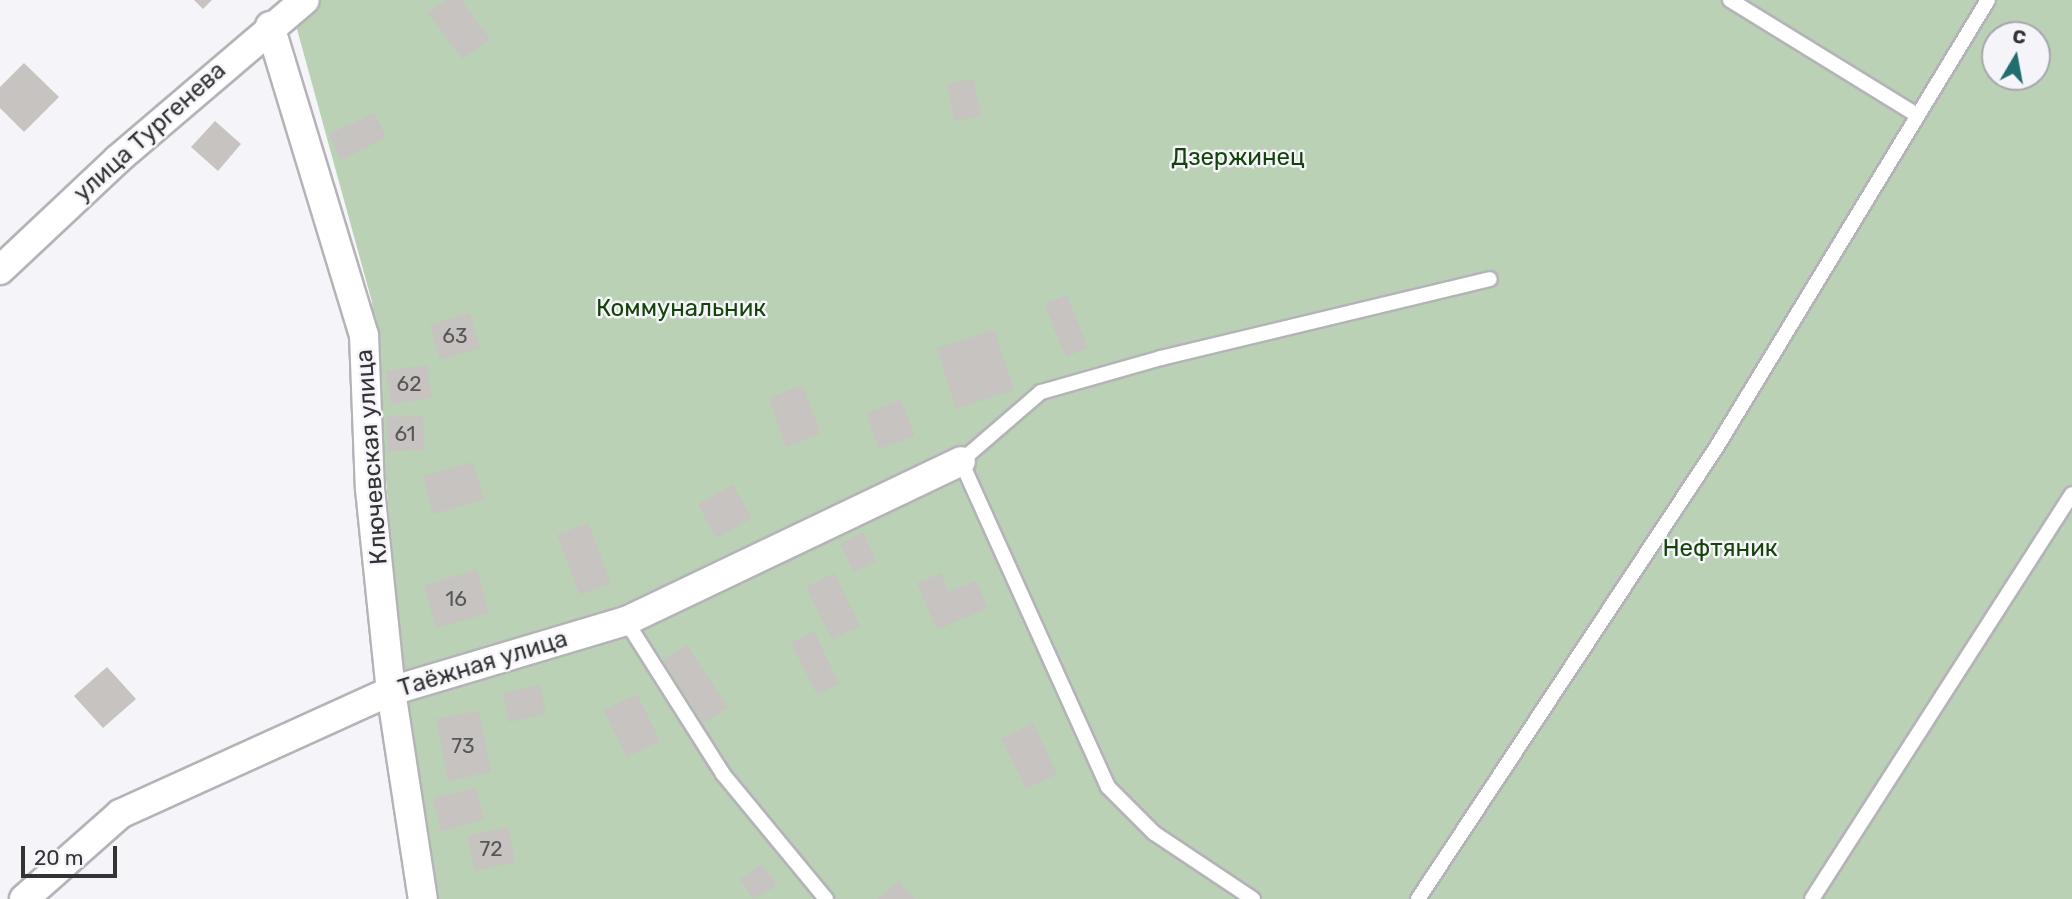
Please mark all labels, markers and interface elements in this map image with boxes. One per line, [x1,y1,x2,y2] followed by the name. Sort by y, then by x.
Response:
[1981,21,2051,91] north arrow
[2011,24,2028,49] text: С
[68,56,232,208] street label: улица Тургенева
[1171,144,1305,172] park label: Дзержинец
[596,295,766,323] park label: Коммунальник
[442,323,468,349] house number: 63
[350,348,394,566] street label: Ключевская улица
[397,371,421,397] house number: 62
[394,421,416,447] house number: 61
[1662,535,1778,563] park label: Нефтяник
[445,586,467,612] house number: 16
[395,625,571,703] street label: Таёжная улица
[451,733,475,759] house number: 73
[24,832,121,876] scale bar
[479,836,503,862] house number: 72
[34,845,83,870] text: 20 m

